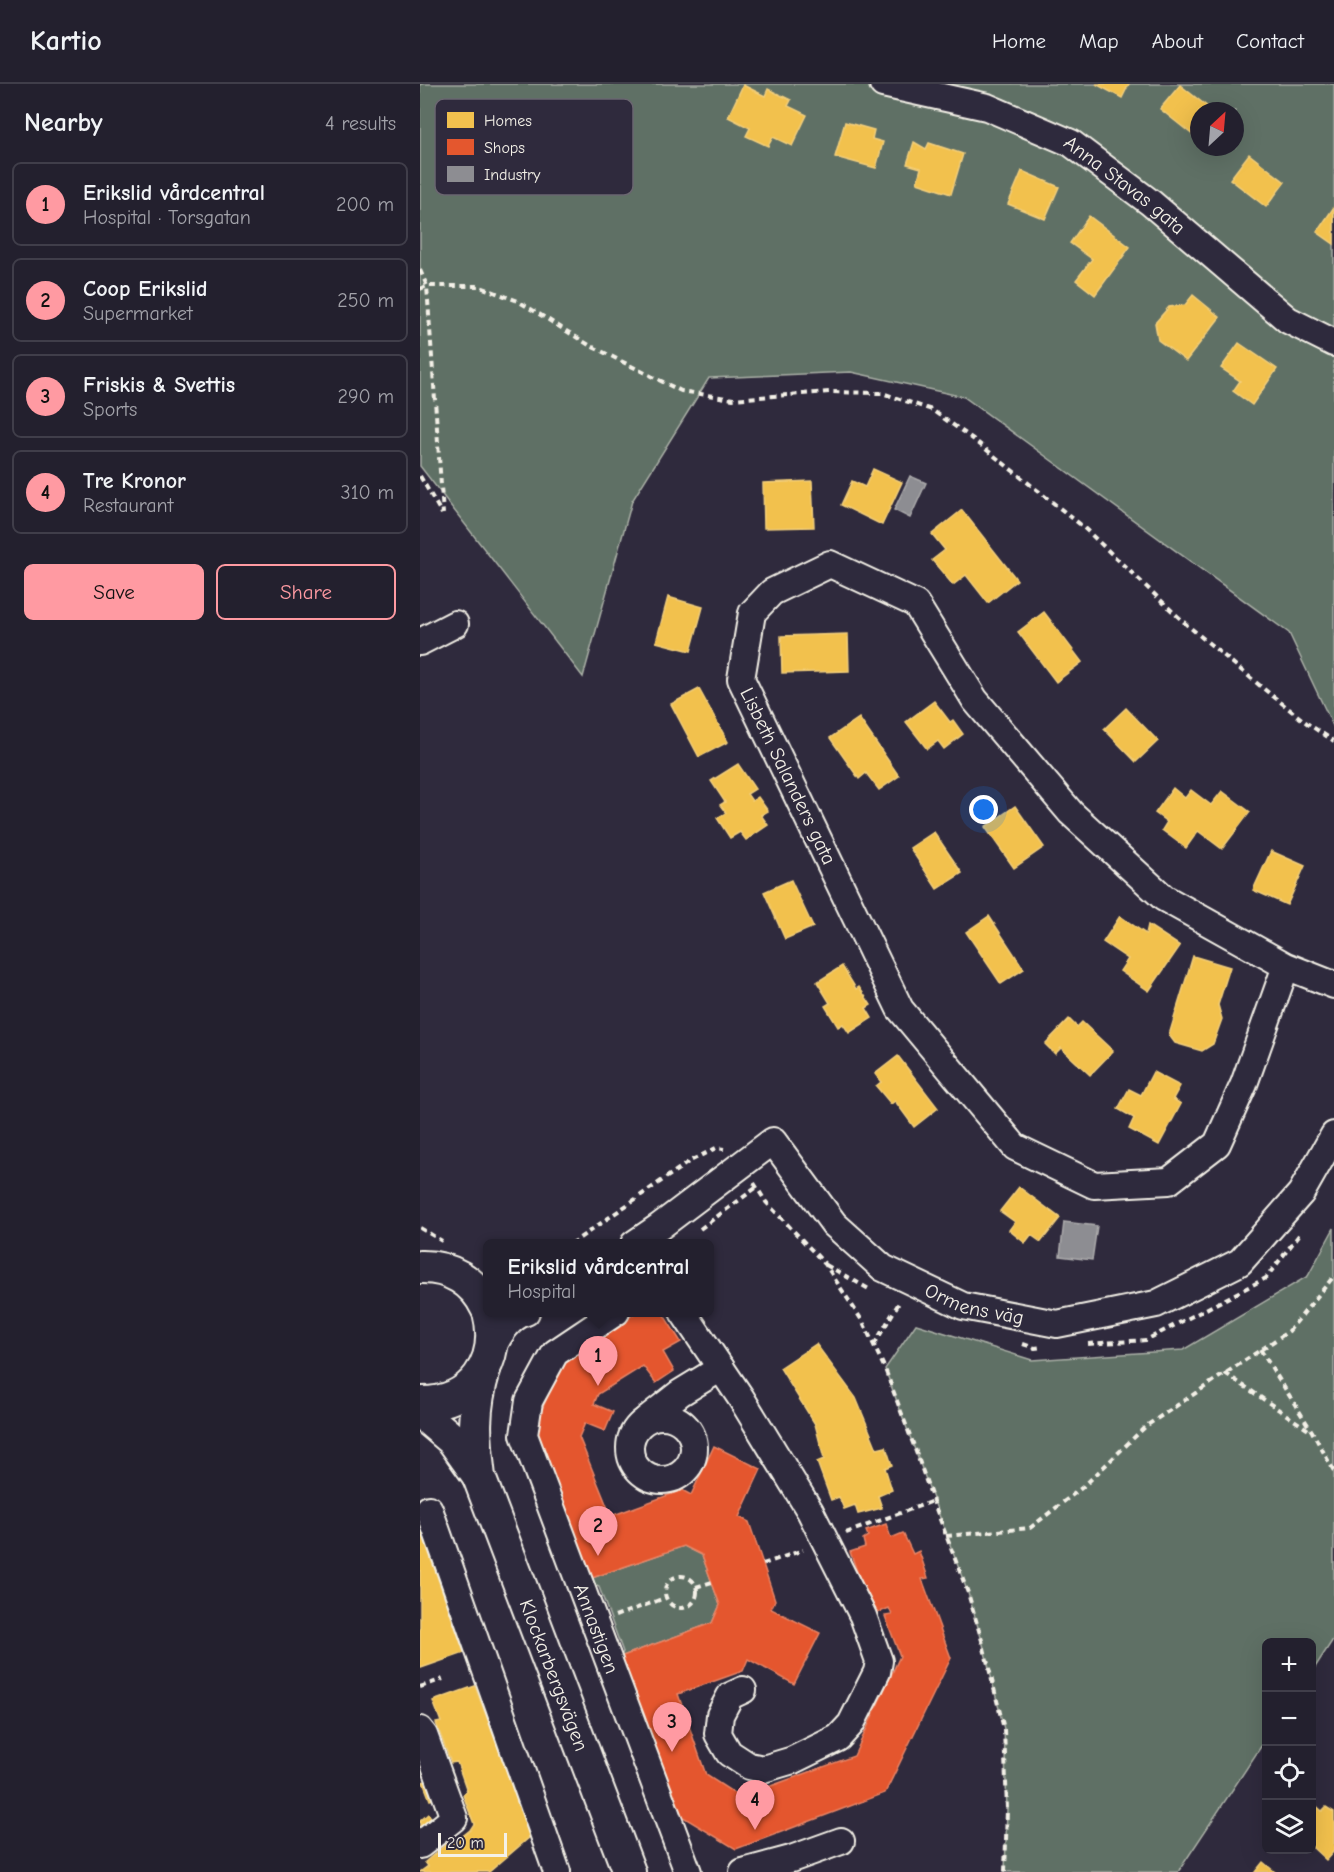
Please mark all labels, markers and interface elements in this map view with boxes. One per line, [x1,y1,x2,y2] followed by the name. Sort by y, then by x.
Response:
[30,25,102,57] text: Kartio
[992,29,1046,53] text: Home
[1079,29,1119,53] text: Map
[1152,29,1203,53] text: About
[1236,29,1304,53] text: Contact
[435,99,633,195] legend
[1190,102,1244,156] north arrow
[24,108,103,138] text: Nearby
[325,112,396,135] text: 4 results
[484,112,532,130] text: Homes
[1060,131,1190,239] street label: Anna Stavas gata
[484,139,525,157] text: Shops
[484,166,541,184] text: Industry
[83,180,265,206] text: Erikslid vårdcentral
[42,193,49,216] text: 1
[336,193,394,216] text: 200 m
[83,206,251,229] text: Hospital · Torsgatan
[83,276,208,302] text: Coop Erikslid
[41,289,50,312] text: 2
[337,289,394,312] text: 250 m
[83,302,193,325] text: Supermarket
[83,372,235,398] text: Friskis & Svettis
[41,385,50,408] text: 3
[338,385,394,408] text: 290 m
[83,398,137,421] text: Sports
[83,468,186,494] text: Tre Kronor
[41,481,50,504] text: 4
[341,481,394,504] text: 310 m
[83,494,173,517] text: Restaurant
[24,564,204,620] button: Save
[216,564,396,620] button: Share
[735,684,841,868] street label: Lisbeth Salanders gata
[969,795,998,824] your location
[483,1239,714,1317] popup
[508,1254,689,1280] text: Erikslid vårdcentral
[921,1278,1026,1329] street label: Ormens väg
[508,1280,576,1303] text: Hospital
[578,1336,618,1386] pin: 1
[578,1506,618,1556] pin: 2
[569,1580,624,1677] street label: Annastigen
[515,1596,593,1754] street label: Klockarbergsvägen
[1262,1638,1316,1854] map controls
[1262,1638,1316,1692] button: +
[1262,1692,1316,1746] button: −
[652,1702,692,1752] pin: 3
[1262,1746,1316,1800] button: locate
[736,1780,774,1830] pin: 4
[1262,1800,1316,1854] button: layers
[438,1830,507,1858] scale bar
[447,1834,484,1852] text: 20 m

